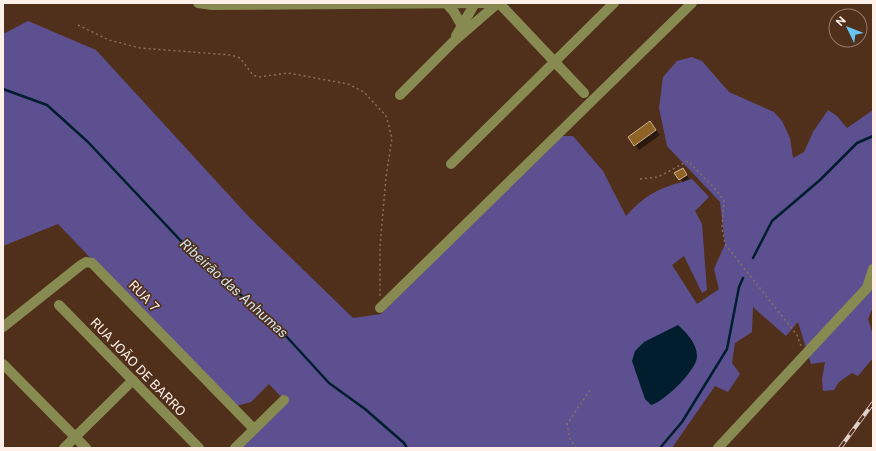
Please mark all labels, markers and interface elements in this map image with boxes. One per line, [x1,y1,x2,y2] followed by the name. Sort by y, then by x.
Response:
[828,8,868,48] north arrow
[833,14,848,28] text: N
[177,235,291,341] water label: Ribeirão das Anhumas
[126,277,163,315] street label: RUA 7
[87,315,189,419] street label: RUA JOÃO DE BARRO

